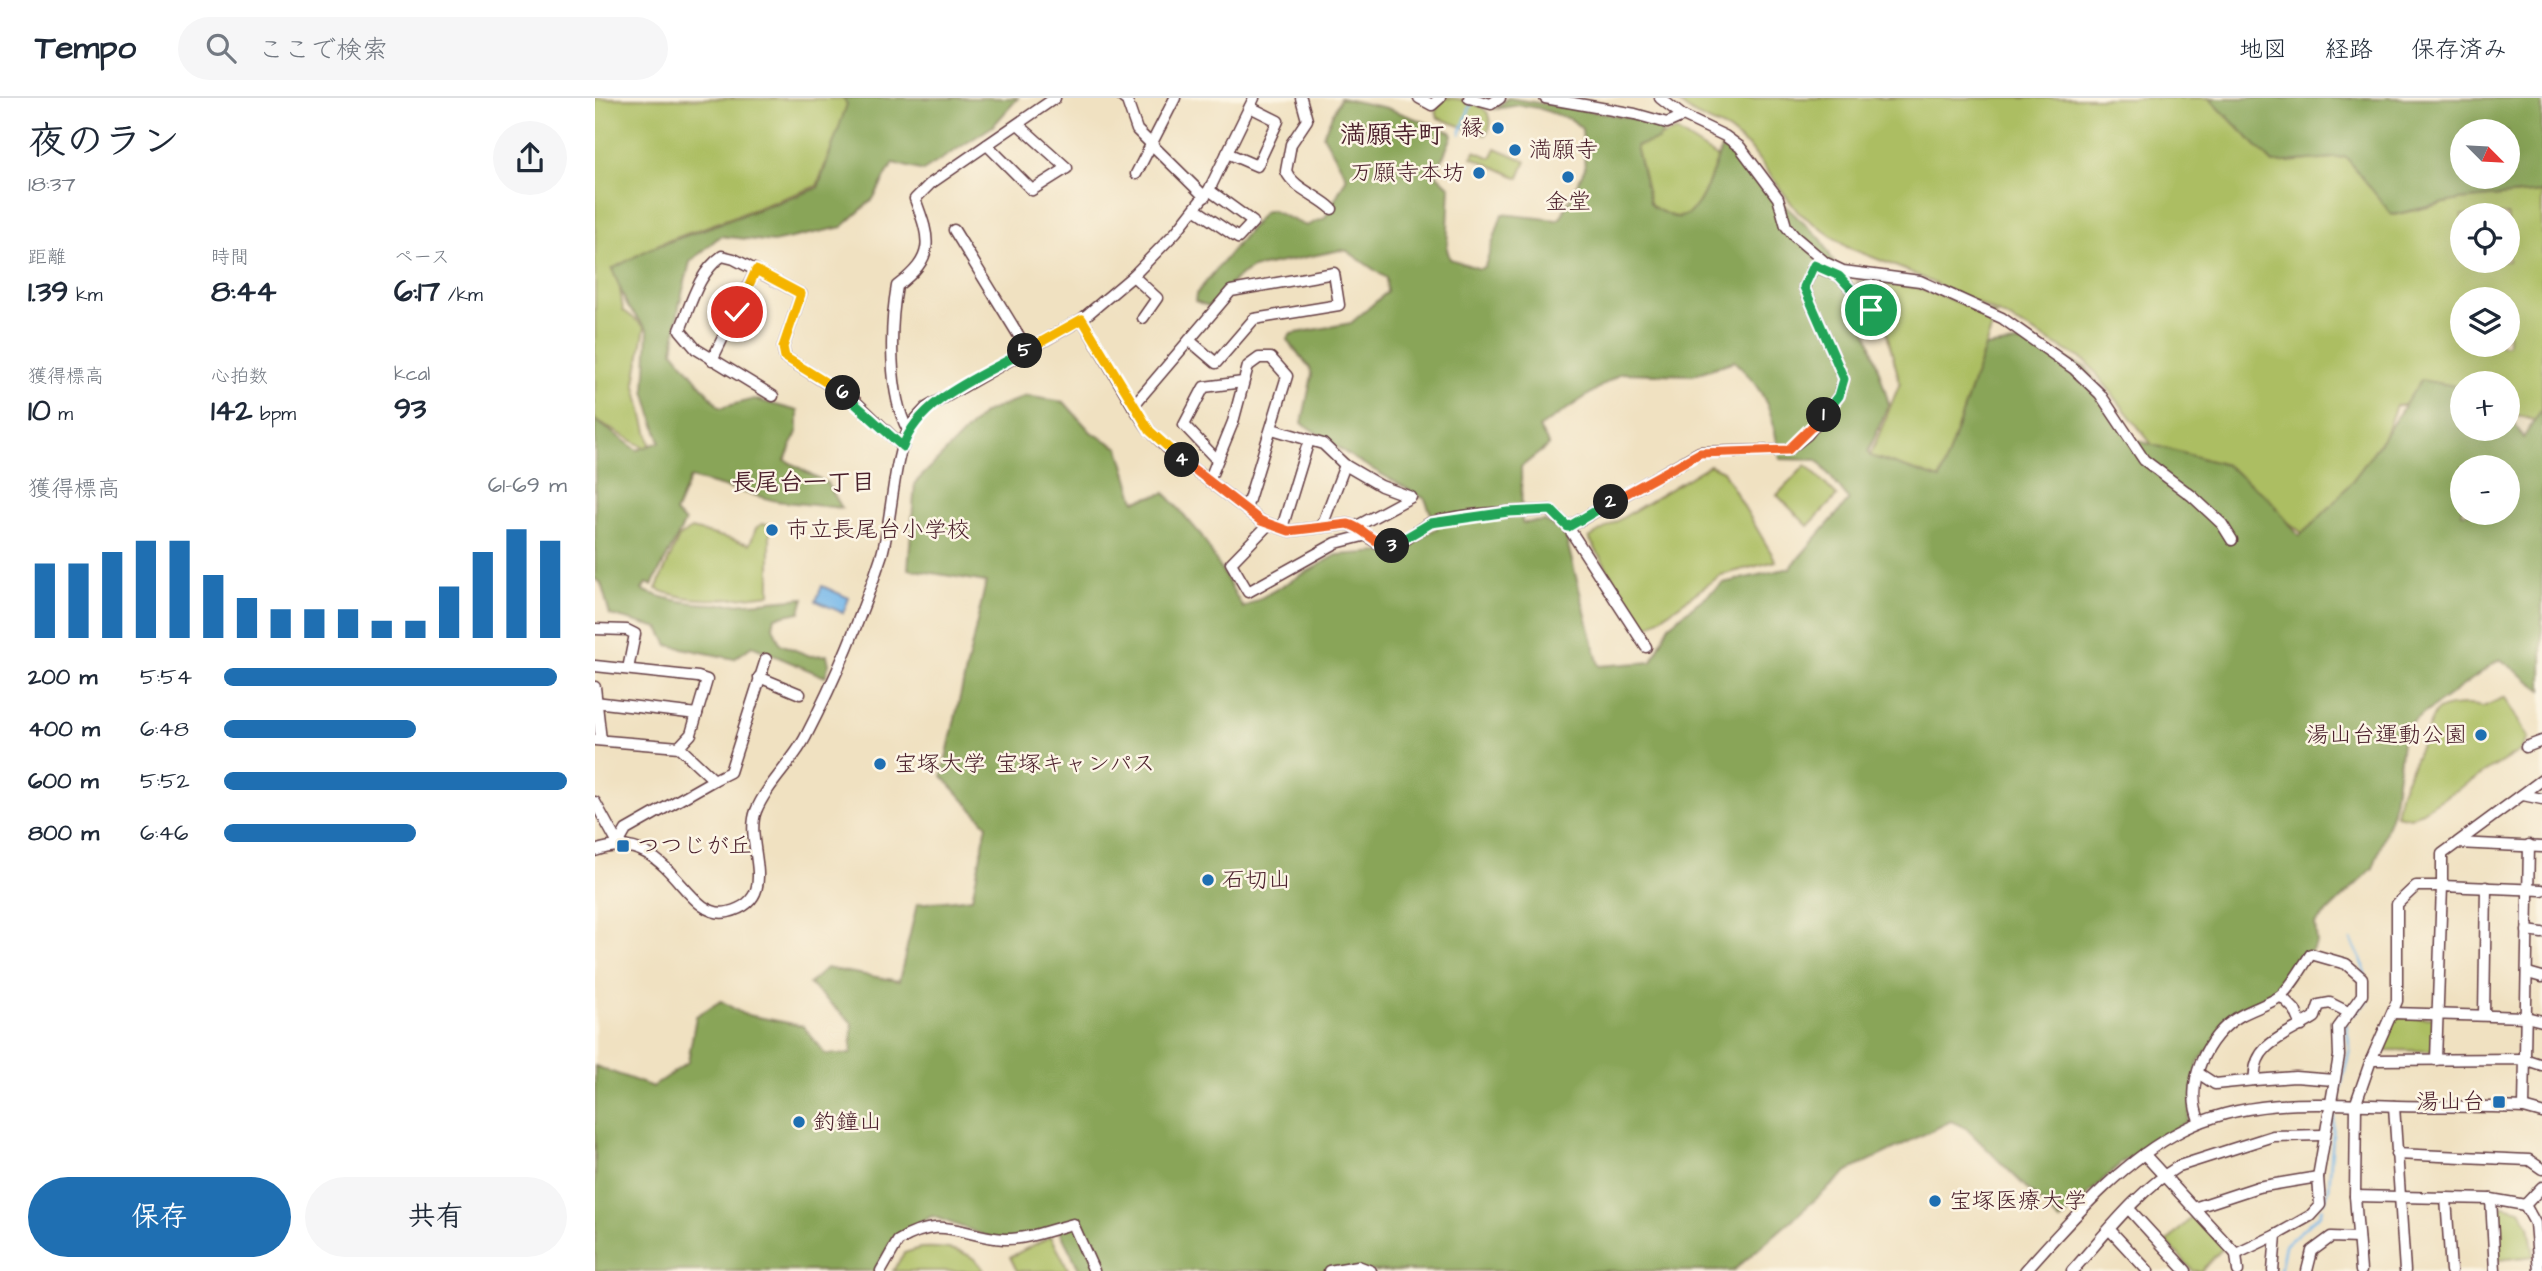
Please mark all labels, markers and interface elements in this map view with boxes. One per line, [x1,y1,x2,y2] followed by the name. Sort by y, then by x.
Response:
[178,17,668,80] search box
[35,25,136,71] text: Tempo
[202,29,240,67] icon: search
[258,32,388,68] text: ここで検索
[2239,33,2287,67] text: 地図
[2325,33,2373,67] text: 経路
[2411,33,2507,67] text: 保存済み
[1461,112,1484,144] place label: 縁
[28,116,180,168] text: 夜のラン
[1340,117,1444,153] district label: 満願寺町
[2450,119,2520,189] north arrow
[2450,119,2520,525] map controls
[1490,120,1506,136] marker: 縁
[493,121,567,195] button: share
[1529,134,1598,166] place label: 満願寺
[1507,142,1523,158] marker: 満願寺
[1350,157,1465,189] place label: 万願寺本坊
[1471,165,1487,181] marker: 万願寺本坊
[28,168,76,200] text: 18:37
[1560,169,1576,185] marker: 金堂
[1545,186,1591,218] place label: 金堂
[2450,203,2520,273] button: locate
[28,244,66,271] text: 距離
[211,244,249,271] text: 時間
[394,244,450,271] text: ペース
[28,271,68,313] text: 1.39
[211,271,276,313] text: 8:44
[394,271,440,313] text: 6:17
[1841,280,1901,340] pin
[68,282,102,309] text: km
[440,282,483,309] text: /km
[707,282,767,342] pin
[2450,287,2520,357] button: layers
[1852,291,1890,329] icon: arrive
[718,293,756,331] icon: check
[1007,334,1043,368] pin: 5
[1018,337,1031,364] text: 5
[394,361,430,388] text: kcal
[28,363,104,390] text: 獲得標高
[211,363,268,390] text: 心拍数
[2450,371,2520,441] button: +
[825,376,861,410] pin: 6
[837,379,848,406] text: 6
[394,388,426,430] text: 93
[28,390,51,432] text: 10
[211,390,252,432] text: 142
[1807,398,1841,432] pin: 1
[51,401,73,428] text: m
[252,401,296,428] text: bpm
[1822,401,1825,428] text: 1
[1165,442,1199,478] pin: 4
[1175,446,1188,473] text: 4
[2450,455,2520,525] button: −
[731,466,875,500] district label: 長尾台一丁目
[488,469,567,501] text: 61–69 m
[28,473,120,505] text: 獲得標高
[1593,484,1629,520] pin: 2
[1605,488,1616,515] text: 2
[786,514,970,546] place label: 市立長尾台小学校
[764,522,780,538] marker: 市立長尾台小学校
[1375,528,1409,564] pin: 3
[1387,532,1396,559] text: 3
[28,661,97,693] text: 200 m
[140,661,192,693] text: 5:54
[28,713,100,745] text: 400 m
[140,713,189,745] text: 6:48
[2306,719,2467,751] place label: 湯山台運動公園
[2473,727,2489,743] marker: 湯山台運動公園
[894,748,1155,780] place label: 宝塚大学 宝塚キャンパス
[872,756,888,772] marker: 宝塚大学 宝塚キャンパス
[28,765,99,797] text: 600 m
[140,765,190,797] text: 5:52
[28,817,99,849] text: 800 m
[140,817,188,849] text: 6:46
[637,830,752,862] place label: つつじが丘
[615,838,631,854] marker: つつじが丘
[1222,864,1291,896] place label: 石切山
[1200,872,1216,888] marker: 石切山
[2416,1086,2485,1118] place label: 湯山台
[2491,1094,2507,1110] marker: 湯山台
[813,1106,882,1138] place label: 釣鐘山
[791,1114,807,1130] marker: 釣鐘山
[28,1177,291,1257] button: 保存
[305,1177,567,1257] button: 共有
[1949,1185,2087,1217] place label: 宝塚医療大学
[1927,1193,1943,1209] marker: 宝塚医療大学

